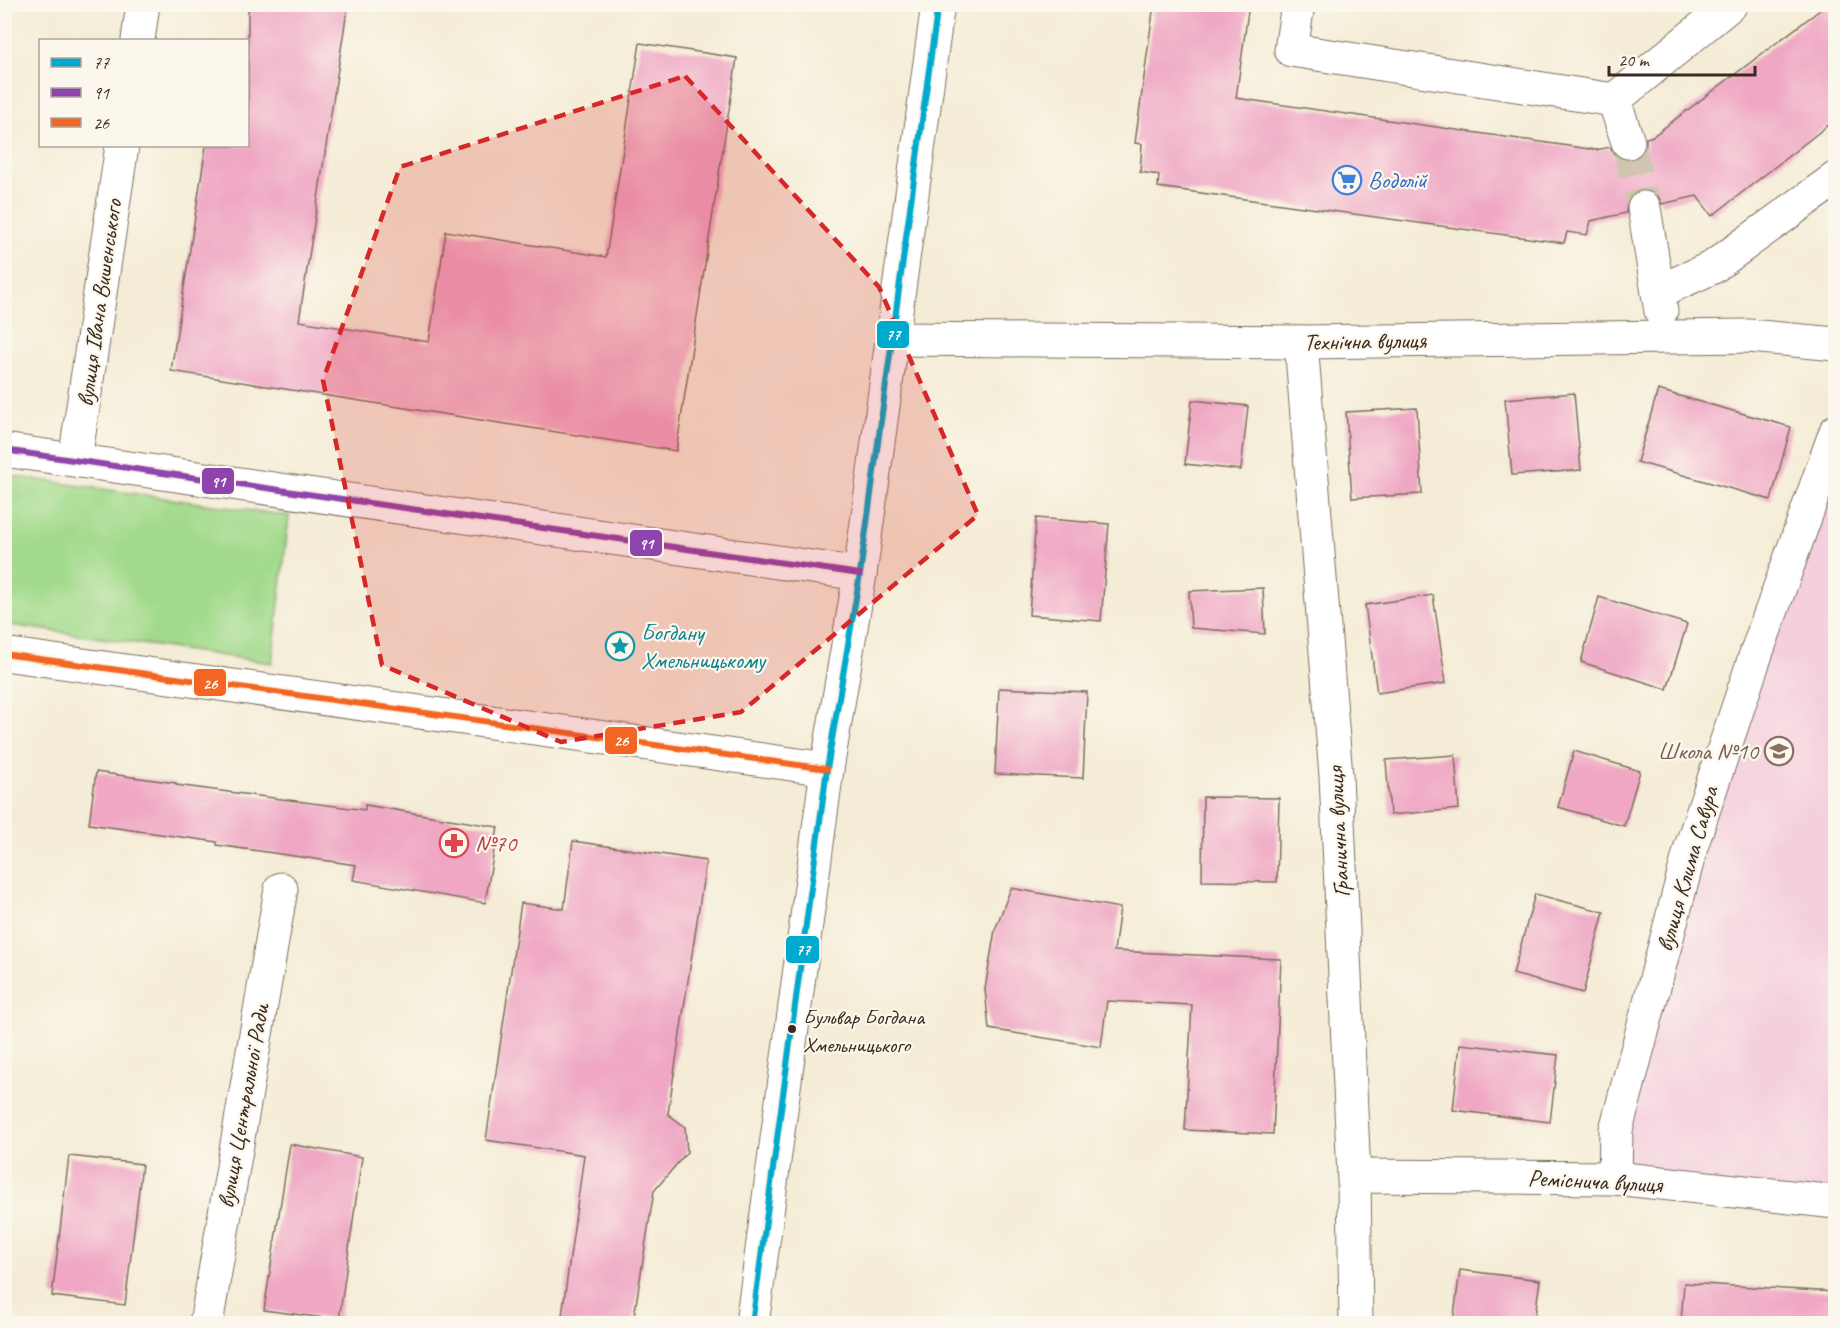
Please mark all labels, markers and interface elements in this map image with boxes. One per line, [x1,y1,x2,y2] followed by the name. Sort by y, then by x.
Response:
[39,39,249,147] legend
[1609,39,1754,77] scale bar
[1618,49,1651,71] text: 20 m
[93,52,110,74] text: 77
[93,82,110,104] text: 91
[93,112,110,134] text: 26
[1331,164,1363,196] supermarket icon: Водолій
[1368,165,1429,195] place label: Водолій
[70,196,129,409] street label: вулиця Івана Вишенського
[876,320,910,349] line badge: 77
[886,325,902,345] text: 77
[1303,325,1428,357] street label: Технічна вулиця
[201,467,235,495] line badge: 91
[211,472,227,492] text: 91
[629,529,663,557] line badge: 91
[639,534,655,554] text: 91
[641,617,767,675] place label: Богдану Хмельницькому
[604,630,636,662] place icon: Богдану Хмельницькому
[193,668,227,697] line badge: 26
[203,674,219,694] text: 26
[604,726,638,755] line badge: 26
[614,731,630,751] text: 26
[1763,735,1795,767] school or university icon: Школа №10
[1658,736,1760,766] place label: Школа №10
[1320,764,1356,898] street label: Гранична вулиця
[1649,782,1725,955] street label: вулиця Клима Савура
[438,827,470,859] pharmacy icon: №70
[475,828,519,858] place label: №70
[785,935,820,964] line badge: 77
[796,940,812,960] text: 77
[210,1000,276,1210] street label: вулиця Центральної Ради
[803,1003,925,1059] place label: Бульвар Богдана Хмельницького
[786,1023,798,1035] marker: Бульвар Богдана Хмельницького
[1527,1163,1664,1200] street label: Реміснича вулиця

